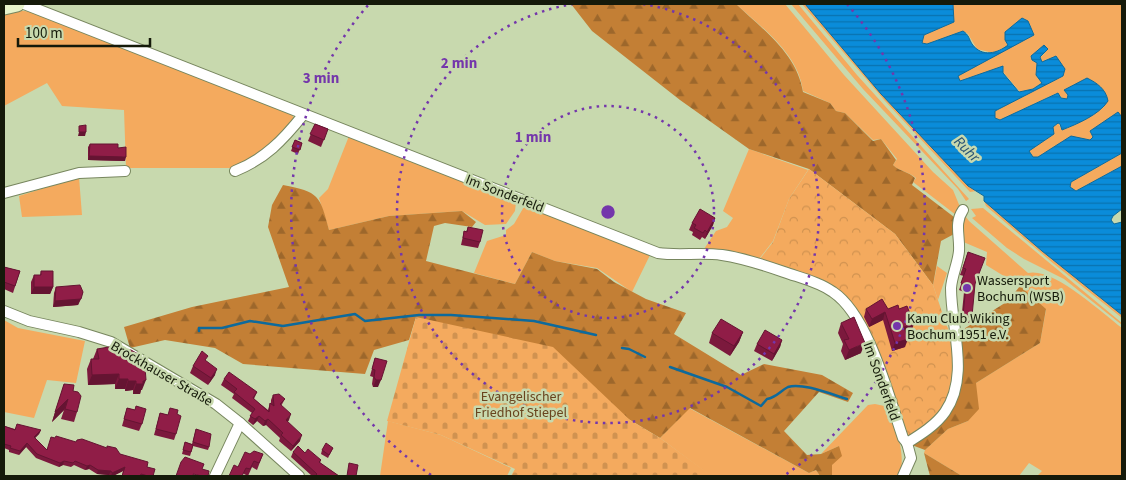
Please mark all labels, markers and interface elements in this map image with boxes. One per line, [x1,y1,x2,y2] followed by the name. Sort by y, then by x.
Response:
[18,15,150,47] scale bar
[25,23,63,44] text: 100 m
[441,53,477,74] text: 2 min
[303,68,339,89] text: 3 min
[515,127,551,148] text: 1 min
[949,132,985,168] water label: Ruhr
[462,170,547,218] street label: Im Sonderfeld
[599,203,617,221] centre of rings
[977,271,1064,307] place label: Wassersport Bochum (WSB)
[961,282,973,294] marker: Wassersport Bochum (WSB)
[907,309,1010,345] place label: Kanu Club Wiking Bochum 1951 e.V.
[891,320,903,332] marker: Kanu Club Wiking Bochum 1951 e.V.
[107,336,216,411] street label: Brockhauser Straße
[858,339,905,424] street label: Im Sonderfeld
[475,387,568,423] park label: Evangelischer Friedhof Stiepel

